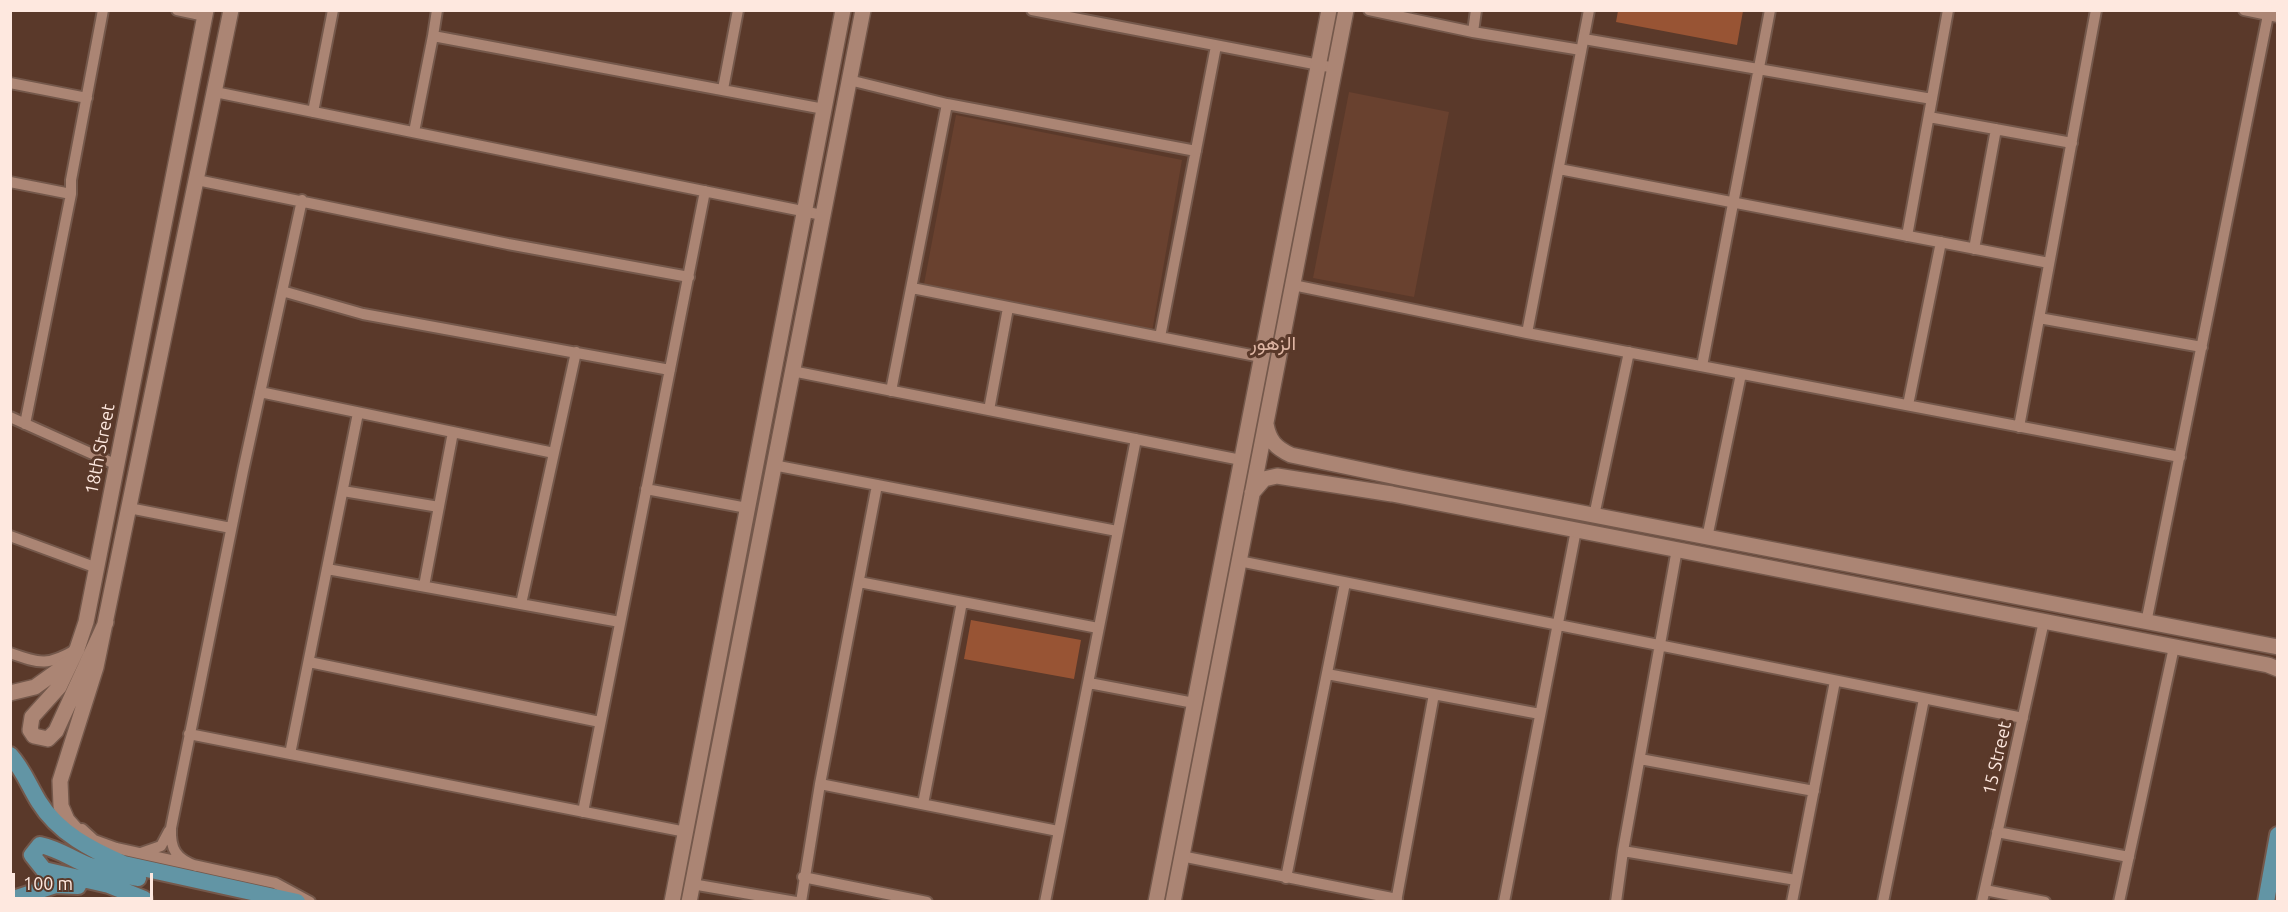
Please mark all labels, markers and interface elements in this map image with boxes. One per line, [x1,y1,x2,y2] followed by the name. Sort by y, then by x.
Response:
[1250,331,1296,355] district label: الزهور
[81,402,119,496] street label: 18th Street
[1978,719,2016,797] street label: 15 Street
[15,861,156,899] scale bar
[23,873,73,893] text: 100 m

